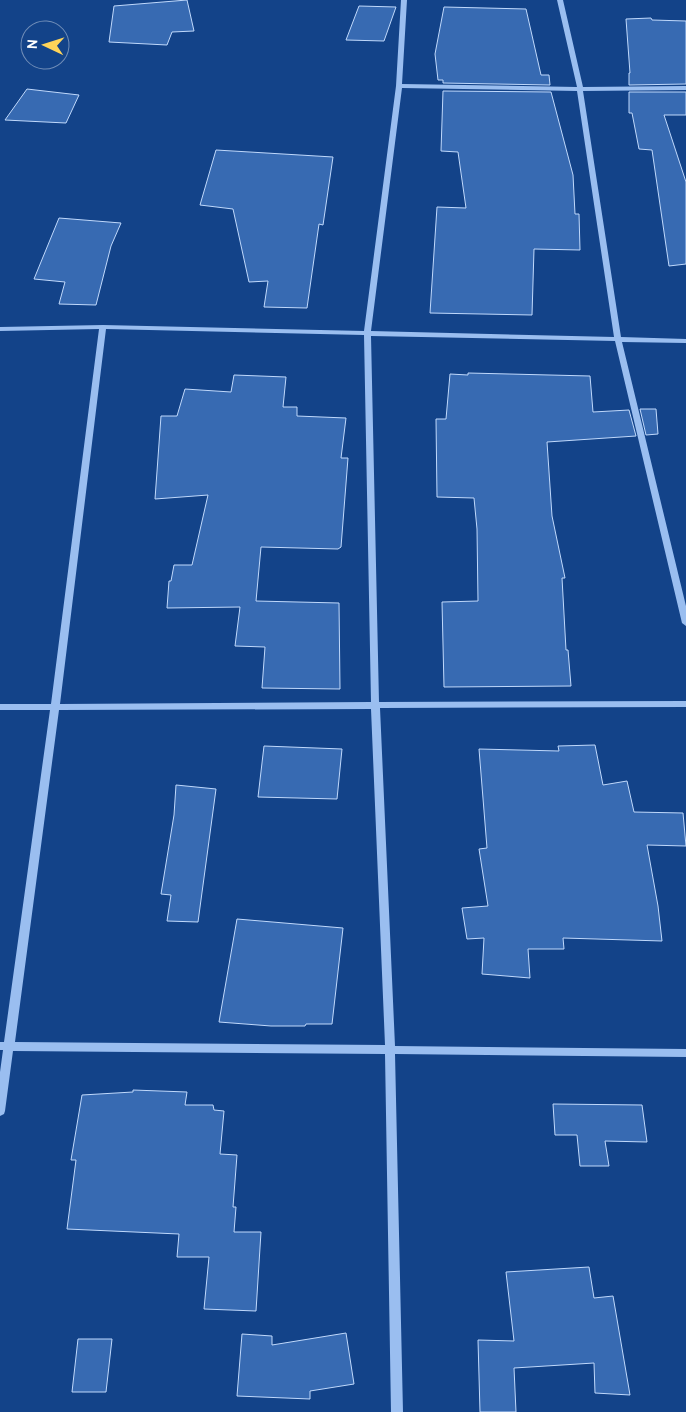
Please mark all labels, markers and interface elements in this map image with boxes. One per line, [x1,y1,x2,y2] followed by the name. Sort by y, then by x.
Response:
[20,20,70,70] north arrow
[25,39,42,50] text: N

